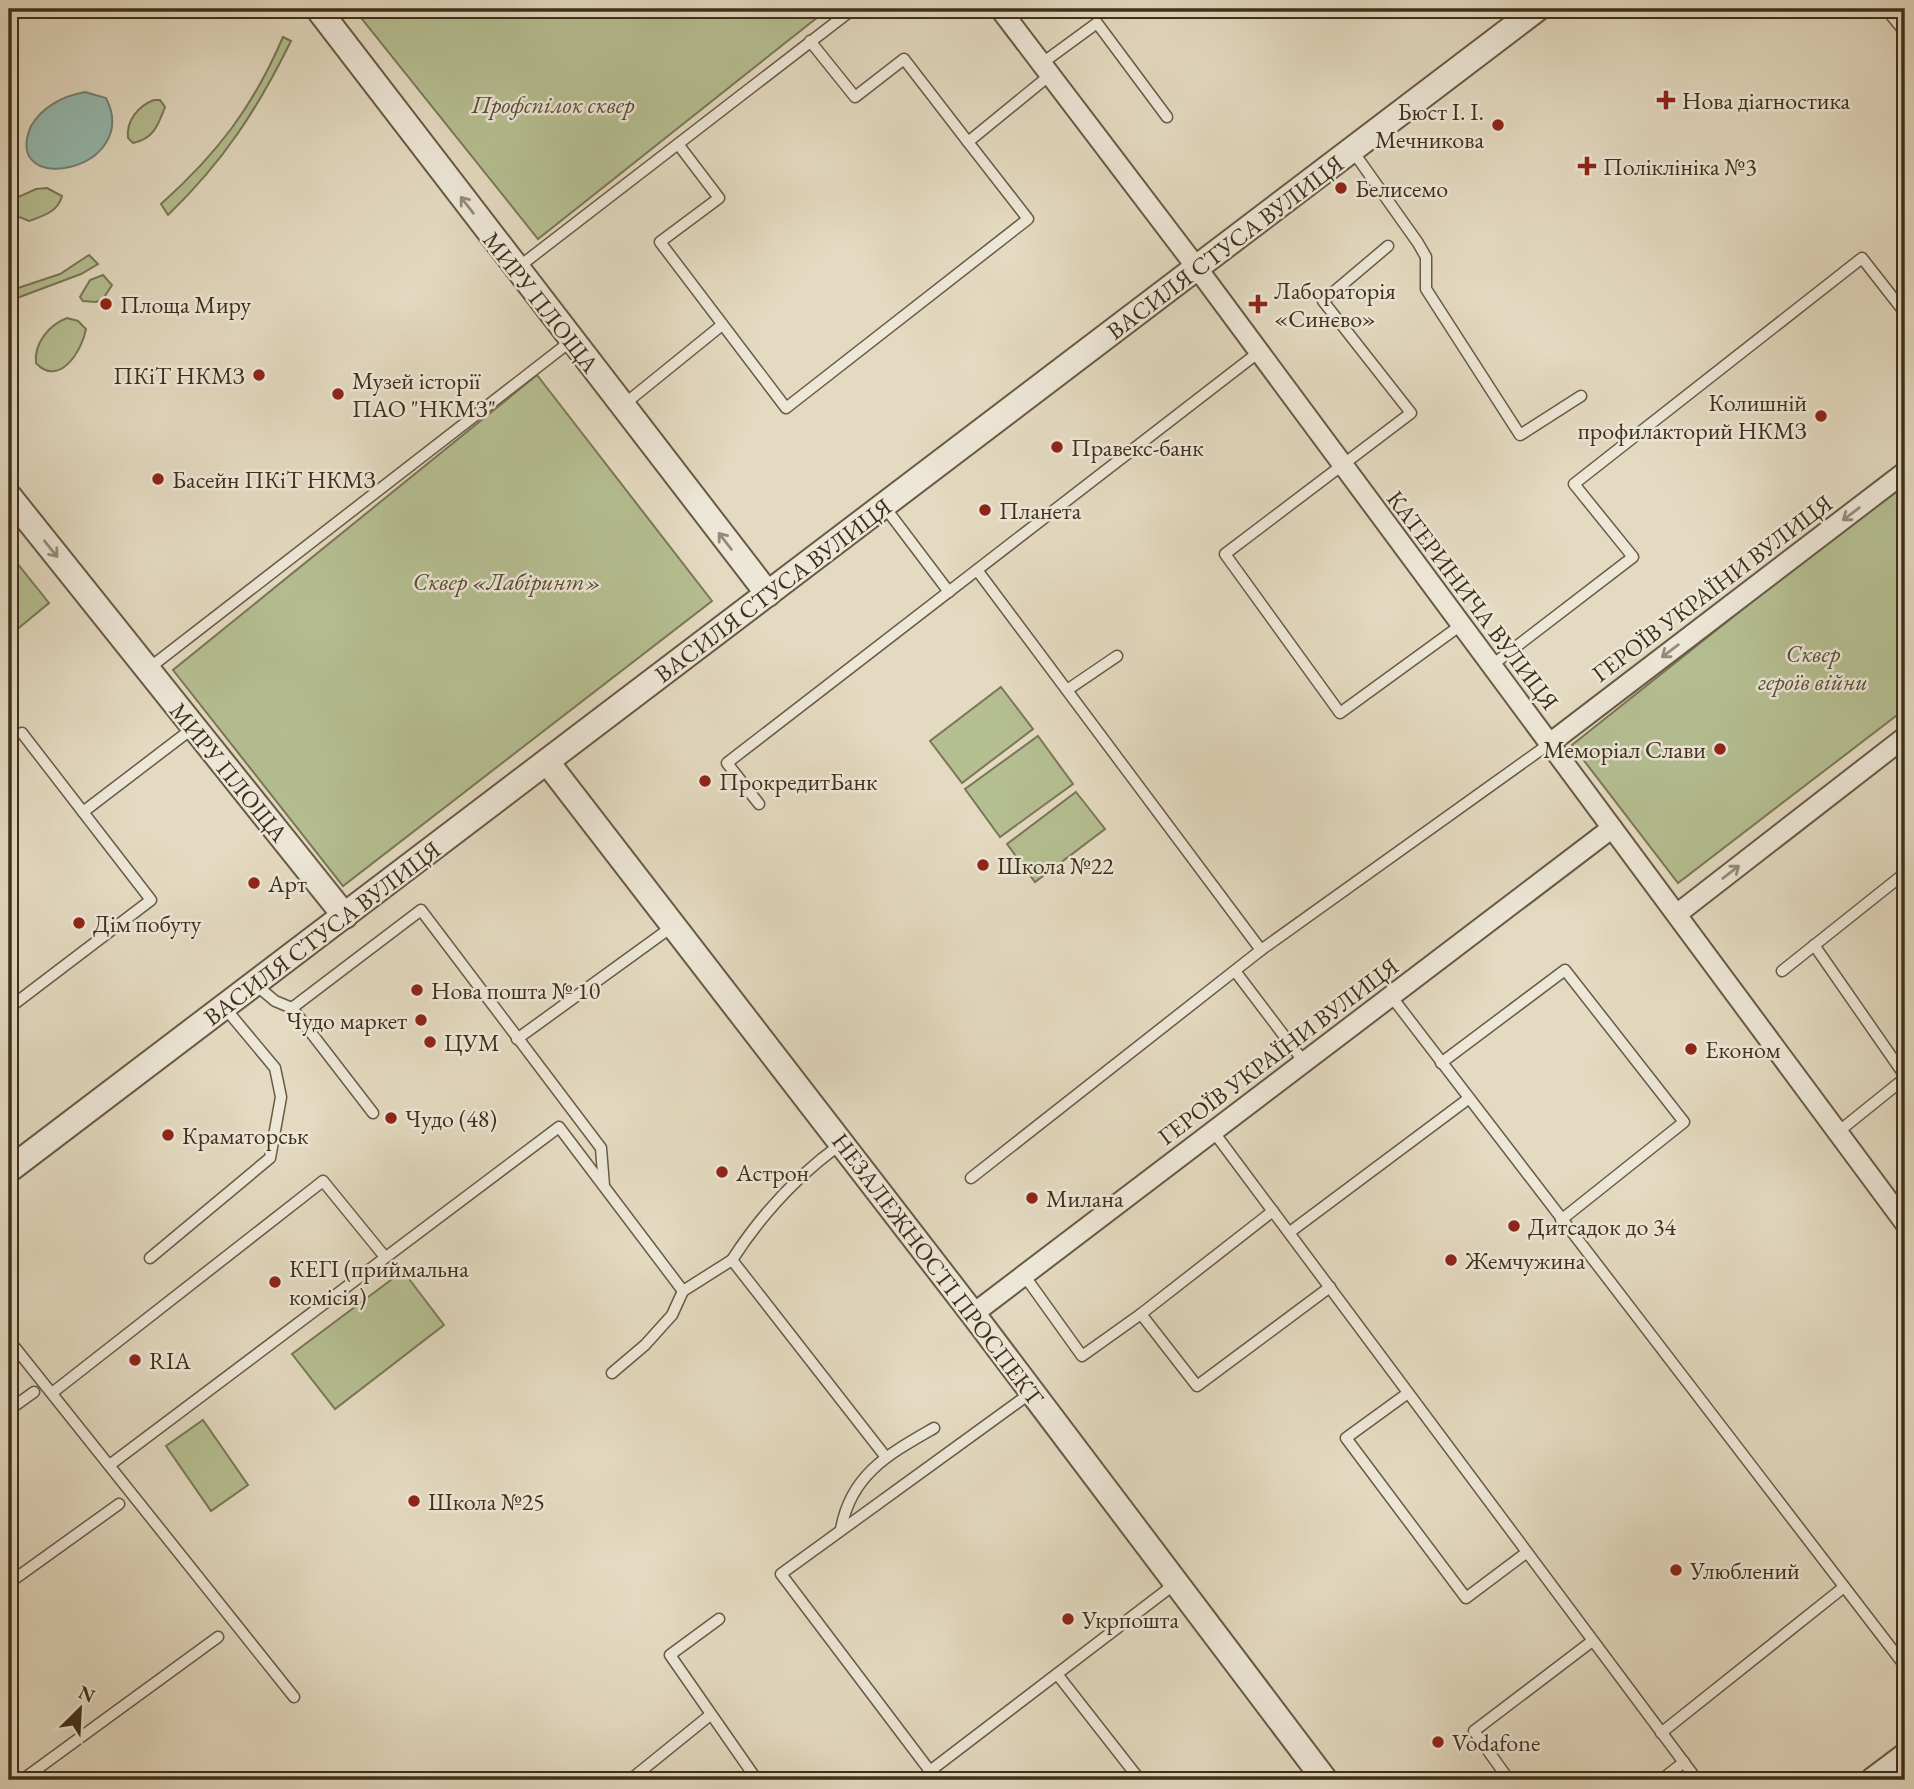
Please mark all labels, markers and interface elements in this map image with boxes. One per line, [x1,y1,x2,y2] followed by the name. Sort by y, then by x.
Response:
[1682,85,1851,116] place label: Нова діагностика
[470,89,635,120] park label: Профспілок сквер
[1656,90,1676,110] marker: Нова діагностика
[1375,96,1484,155] place label: Бюст І. І. Мечникова
[1490,117,1506,133] marker: Бюст І. І. Мечникова
[1100,148,1350,346] street label: ВАСИЛЯ СТУСА ВУЛИЦЯ
[1603,151,1757,182] place label: Поліклініка №3
[1577,156,1597,176] marker: Поліклініка №3
[1355,173,1448,204] place label: Белисемо
[1333,180,1349,196] marker: Белисемо
[459,196,474,214] one-way arrow
[476,225,606,379] street label: МИРУ ПЛОЩА
[1274,275,1396,334] place label: Лабораторія «Синєво»
[120,289,251,320] place label: Площа Миру
[1248,294,1268,314] marker: Лабораторія «Синєво»
[98,296,114,312] marker: Площа Миру
[113,360,245,391] place label: ПКіТ НКМЗ
[352,365,496,424] place label: Музей історії ПАО "НКМЗ"
[251,367,267,383] marker: ПКіТ НКМЗ
[330,386,346,402] marker: Музей історії ПАО "НКМЗ"
[1578,387,1807,446] place label: Колишній профилакторий НКМЗ
[1813,408,1829,424] marker: Колишній профилакторий НКМЗ
[1071,432,1204,463] place label: Правекс-банк
[1049,439,1065,455] marker: Правекс-банк
[172,464,376,495] place label: Басейн ПКіТ НКМЗ
[150,471,166,487] marker: Басейн ПКіТ НКМЗ
[1380,484,1566,716] street label: КАТЕРИНИЧА ВУЛИЦЯ
[1585,487,1839,689] street label: ГЕРОЇВ УКРАЇНИ ВУЛИЦЯ
[648,491,898,689] street label: ВАСИЛЯ СТУСА ВУЛИЦЯ
[999,495,1082,526] place label: Планета
[977,502,993,518] marker: Планета
[1842,506,1861,521] one-way arrow
[717,532,732,550] one-way arrow
[44,539,59,558] one-way arrow
[413,566,601,597] park label: Сквер «Лабіринт»
[1757,638,1868,697] park label: Сквер героїв війни
[1661,644,1680,659] one-way arrow
[163,696,295,848] street label: МИРУ ПЛОЩА
[1543,734,1706,765] place label: Меморіал Слави
[1712,741,1728,757] marker: Меморіал Слави
[719,766,878,797] place label: ПрокредитБанк
[697,773,713,789] marker: ПрокредитБанк
[197,834,447,1032] street label: ВАСИЛЯ СТУСА ВУЛИЦЯ
[997,850,1114,881] place label: Школа №22
[975,857,991,873] marker: Школа №22
[1721,865,1739,880] one-way arrow
[267,868,307,899] place label: Арт
[246,875,262,891] marker: Арт
[93,908,202,939] place label: Дім побуту
[71,915,87,931] marker: Дім побуту
[1151,950,1405,1152] street label: ГЕРОЇВ УКРАЇНИ ВУЛИЦЯ
[431,975,600,1006] place label: Нова пошта № 10
[409,982,425,998] marker: Нова пошта № 10
[286,1005,407,1036] place label: Чудо маркет
[413,1012,429,1028] marker: Чудо маркет
[444,1027,500,1058] place label: ЦУМ
[422,1034,438,1050] marker: ЦУМ
[1705,1034,1781,1065] place label: Економ
[1683,1041,1699,1057] marker: Економ
[405,1103,497,1134] place label: Чудо (48)
[383,1110,399,1126] marker: Чудо (48)
[182,1120,309,1151] place label: Краматорськ
[825,1126,1051,1412] street label: НЕЗАЛЕЖНОСТІ ПРОСПЕКТ
[160,1127,176,1143] marker: Краматорськ
[735,1157,809,1188] place label: Астрон
[714,1164,730,1180] marker: Астрон
[1046,1183,1124,1214] place label: Милана
[1024,1190,1040,1206] marker: Милана
[1528,1211,1677,1242] place label: Дитсадок до 34
[1506,1218,1522,1234] marker: Дитсадок до 34
[1464,1245,1586,1276] place label: Жемчужина
[1443,1252,1459,1268] marker: Жемчужина
[289,1253,469,1312] place label: КЕГІ (приймальна комісія)
[267,1274,283,1290] marker: КЕГІ (приймальна комісія)
[149,1345,191,1376] place label: RIA
[127,1352,143,1368] marker: RIA
[428,1486,545,1517] place label: Школа №25
[406,1493,422,1509] marker: Школа №25
[1689,1555,1800,1586] place label: Улюблений
[1668,1562,1684,1578] marker: Улюблений
[1081,1604,1179,1635] place label: Укрпошта
[1060,1611,1076,1627] marker: Укрпошта
[46,1674,116,1744] north arrow
[75,1679,99,1709] text: N
[1452,1727,1540,1758] place label: Vodafone
[1430,1734,1446,1750] marker: Vodafone

